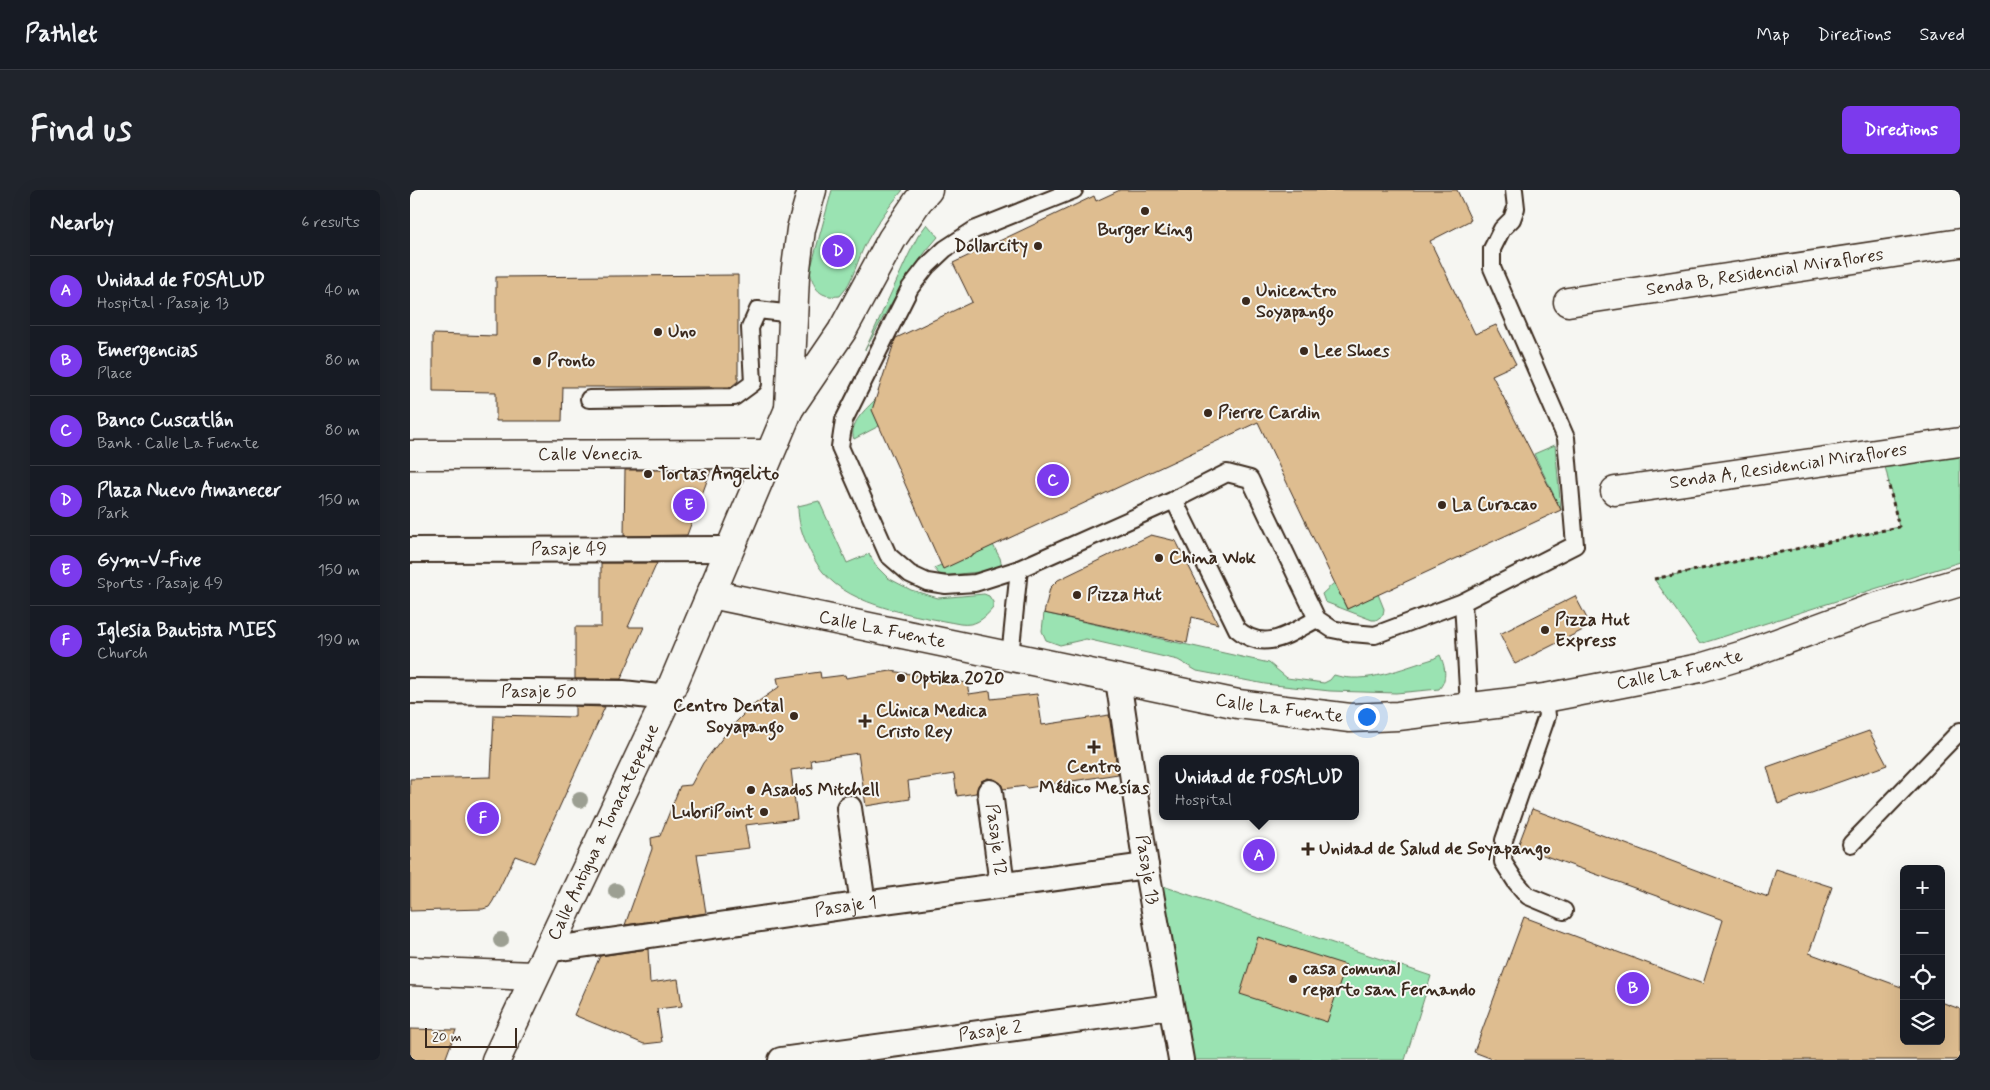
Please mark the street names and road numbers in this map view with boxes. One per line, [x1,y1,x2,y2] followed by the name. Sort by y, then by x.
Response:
[1644,243,1885,302] street label: Senda B, Residencial Miraflores
[1668,438,1909,495] street label: Senda A, Residencial Miraflores
[538,442,642,467] street label: Calle Venecia
[531,537,607,562] street label: Pasaje 49
[817,605,948,655] street label: Calle La Fuente
[1614,644,1746,696] street label: Calle La Fuente
[501,680,577,705] street label: Pasaje 50
[1213,688,1345,729] street label: Calle La Fuente
[542,720,665,945] street label: Calle Antigua a Tonacatepeque
[980,802,1013,877] street label: Pasaje 12
[1129,833,1165,907] street label: Pasaje 13
[813,890,879,923] street label: Pasaje 1
[957,1015,1023,1048] street label: Pasaje 2

